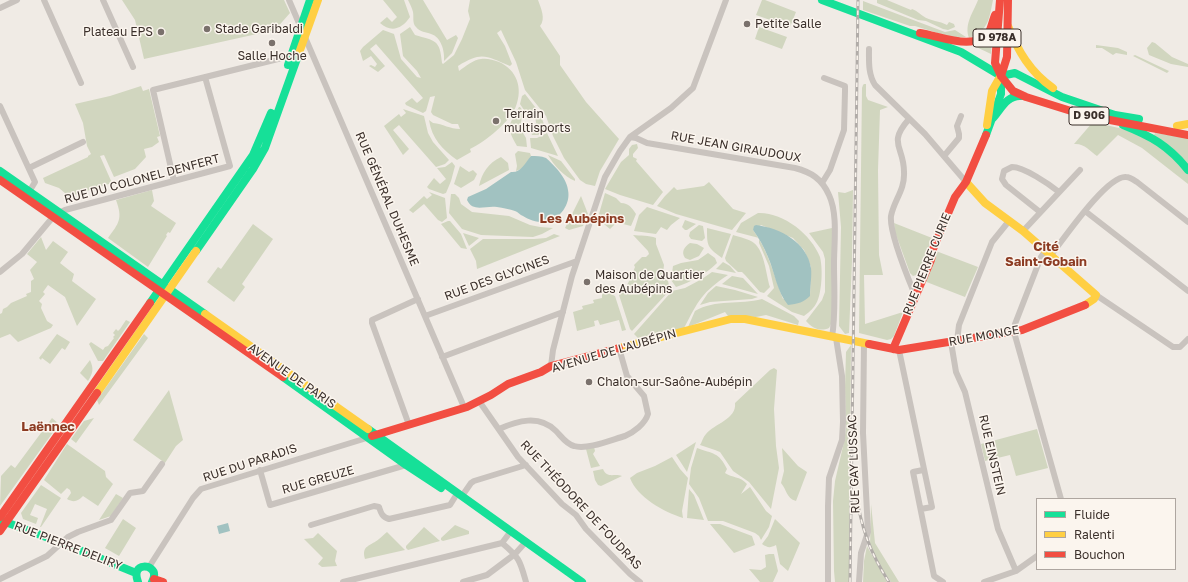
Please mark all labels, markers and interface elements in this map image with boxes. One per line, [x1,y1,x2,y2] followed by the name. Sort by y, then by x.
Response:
[755,17,821,31] place label: Petite Salle
[742,19,752,29] marker: Petite Salle
[215,22,303,36] place label: Stade Garibaldi
[202,24,212,34] marker: Stade Garibaldi
[83,25,153,39] place label: Plateau EPS
[156,27,166,37] marker: Plateau EPS
[973,29,1021,47] road number: D 978A
[267,38,277,48] marker: Salle Hoche
[237,49,307,63] place label: Salle Hoche
[504,107,571,135] place label: Terrain multisports
[1069,107,1109,125] road number: D 906
[491,116,501,126] marker: Terrain multisports
[670,128,802,166] street label: RUE JEAN GIRAUDOUX
[352,130,422,268] street label: RUE GÉNÉRAL DUHESME
[63,151,221,207] street label: RUE DU COLONEL DENFERT
[540,211,624,227] district label: Les Aubépins
[900,211,954,317] street label: RUE PIERRE CURIE
[1005,239,1087,270] district label: Cité Saint-Gobain
[443,252,551,304] street label: RUE DES GLYCINES
[595,268,704,296] place label: Maison de Quartier des Aubépins
[582,277,592,287] marker: Maison de Quartier des Aubépins
[948,323,1020,349] street label: RUE MONGE
[550,326,678,376] street label: AVENUE DE L'AUBÉPIN
[245,340,339,412] street label: AVENUE DE PARIS
[597,375,752,389] place label: Chalon-sur-Saône-Aubépin
[584,377,594,387] marker: Chalon-sur-Saône-Aubépin
[976,413,1008,497] street label: RUE EINSTEIN
[845,414,863,514] street label: RUE GAY LUSSAC
[21,419,75,435] district label: Laënnec
[517,437,645,573] street label: RUE THÉODORE DE FOUDRAS
[201,441,299,485] street label: RUE DU PARADIS
[280,463,356,497] street label: RUE GREUZE
[1036,498,1176,570] legend
[1074,507,1110,522] text: Fluide
[12,519,124,573] street label: RUE PIERRE DELIRY
[1074,527,1115,542] text: Ralenti
[1074,547,1125,562] text: Bouchon

